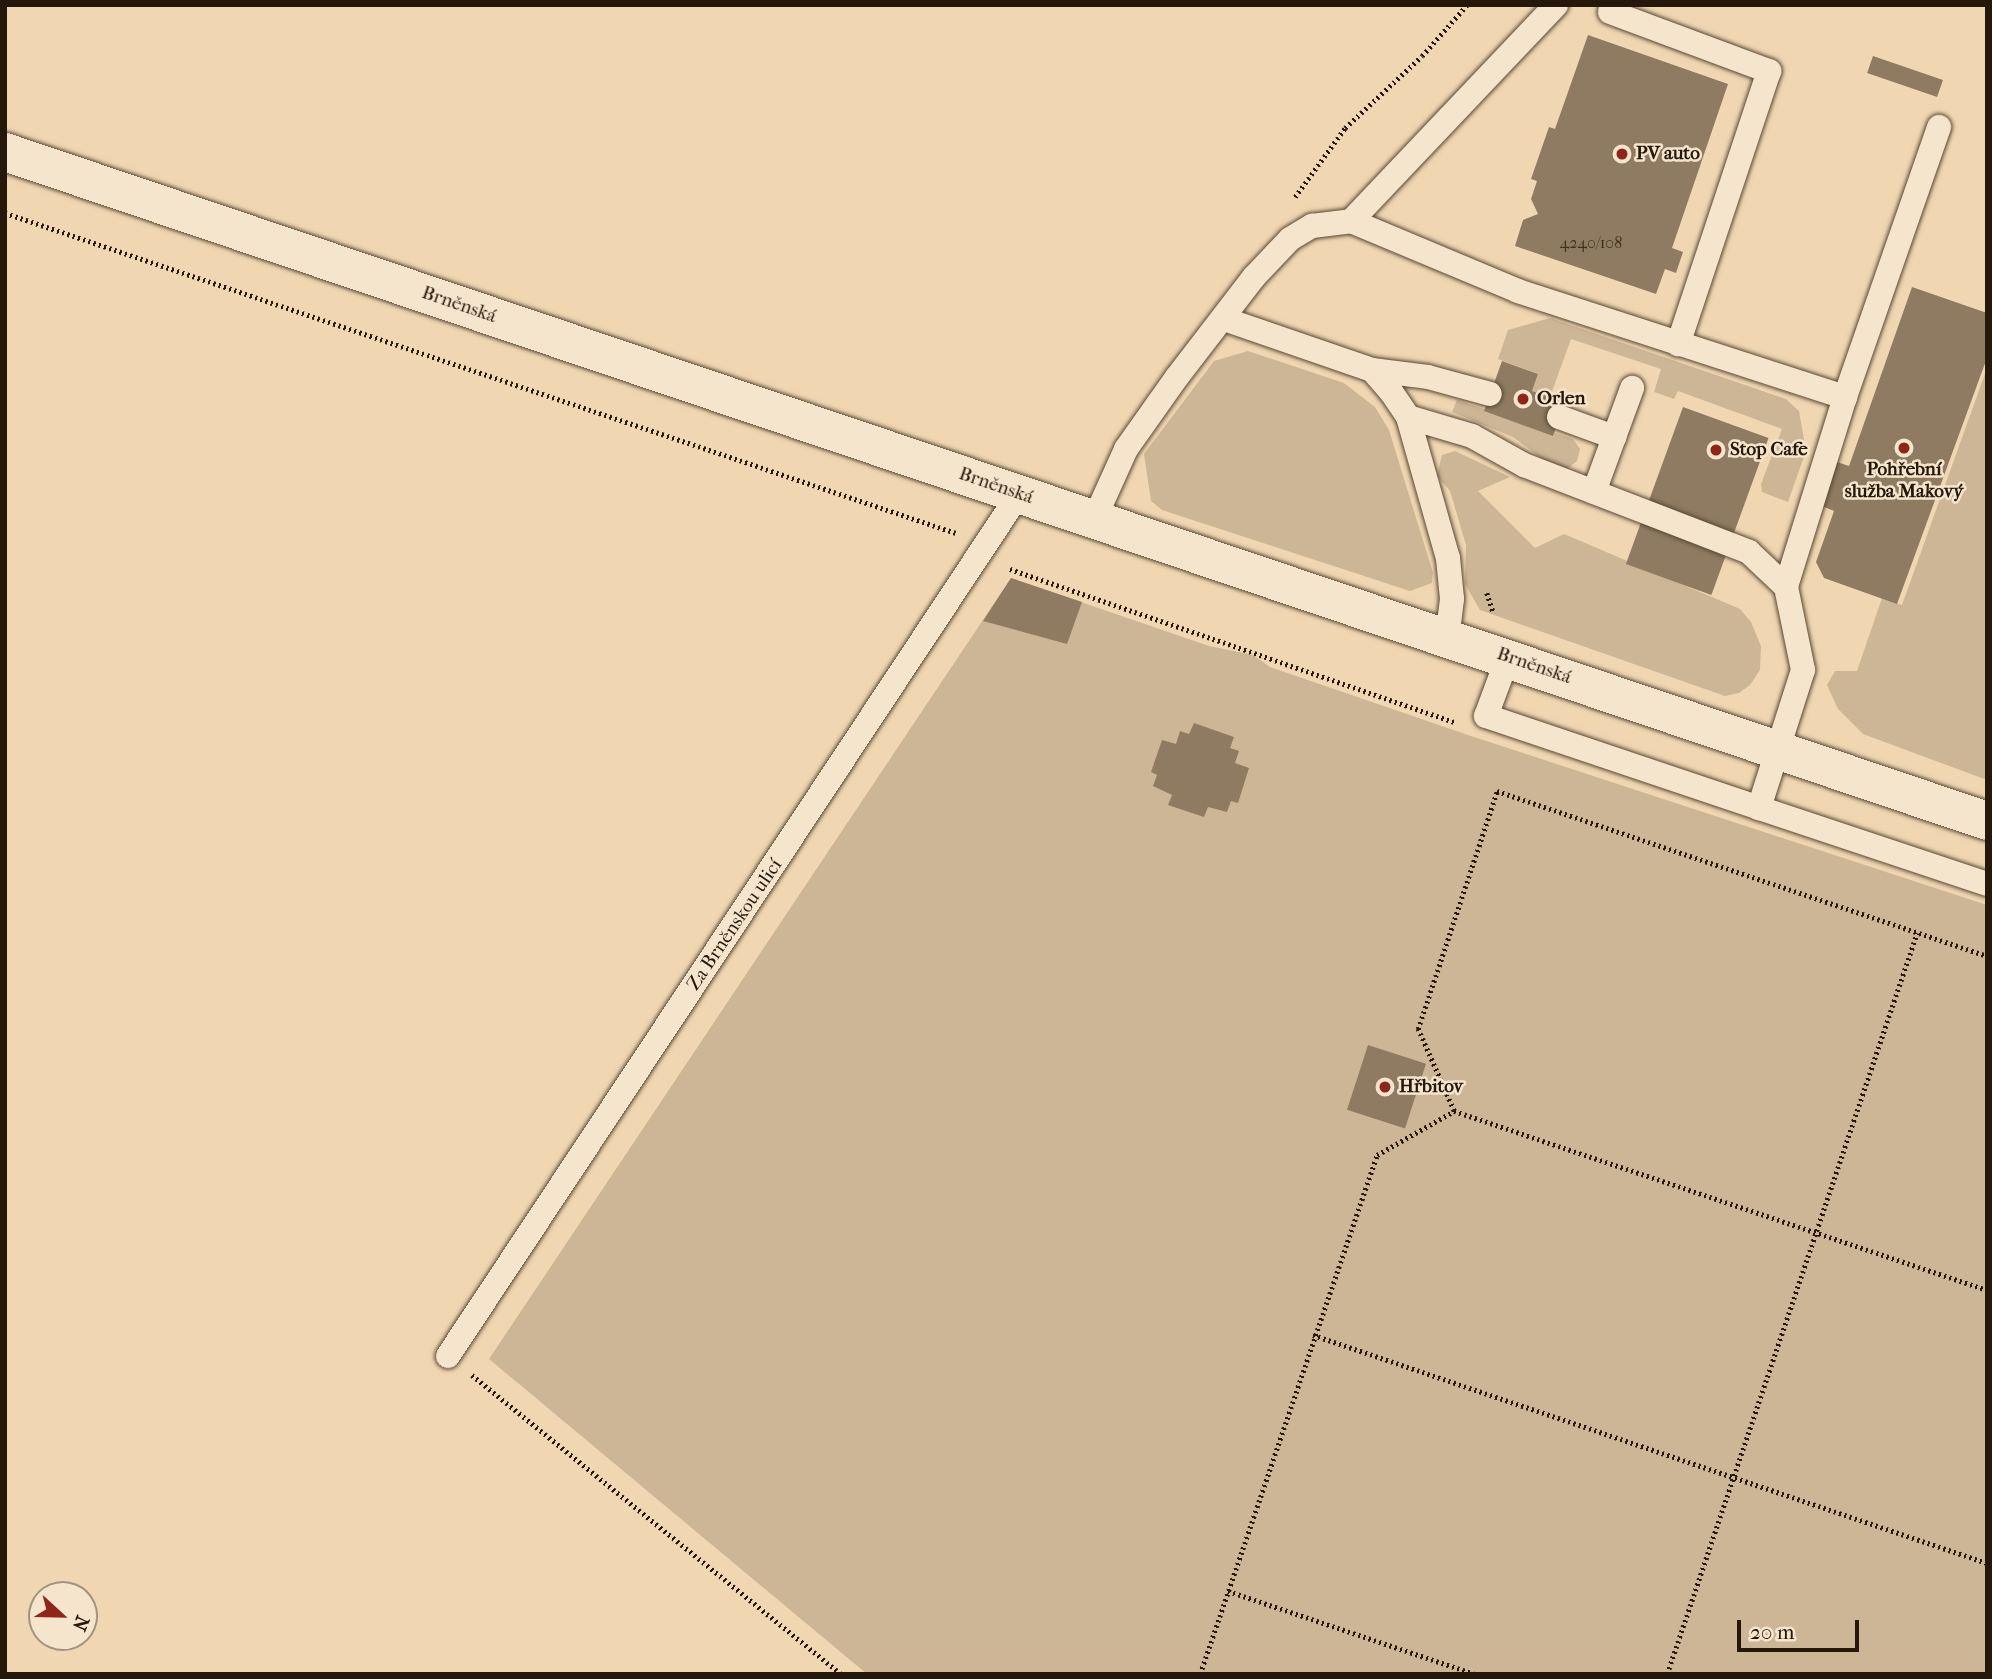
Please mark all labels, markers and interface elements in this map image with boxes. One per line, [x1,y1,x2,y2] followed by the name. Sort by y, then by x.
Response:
[1636,143,1700,165] place label: PV auto
[1614,146,1630,162] marker: PV auto
[1560,233,1622,253] house number: 4240/108
[419,282,499,328] street label: Brněnská
[1537,388,1586,410] place label: Orlen
[1515,391,1531,407] marker: Orlen
[1730,439,1808,461] place label: Stop Cafe
[1896,440,1912,456] marker: Pohřební služba Makový
[1708,442,1724,458] marker: Stop Cafe
[1845,459,1963,503] place label: Pohřební služba Makový
[956,463,1036,509] street label: Brněnská
[1494,643,1574,689] street label: Brněnská
[683,855,787,995] street label: Za Brněnskou ulicí
[1399,1076,1463,1098] place label: Hřbitov
[1377,1079,1393,1095] marker: Hřbitov
[28,1581,98,1651] north arrow
[1740,1606,1862,1650] scale bar
[68,1612,94,1634] text: N
[1750,1620,1794,1644] text: 20 m

